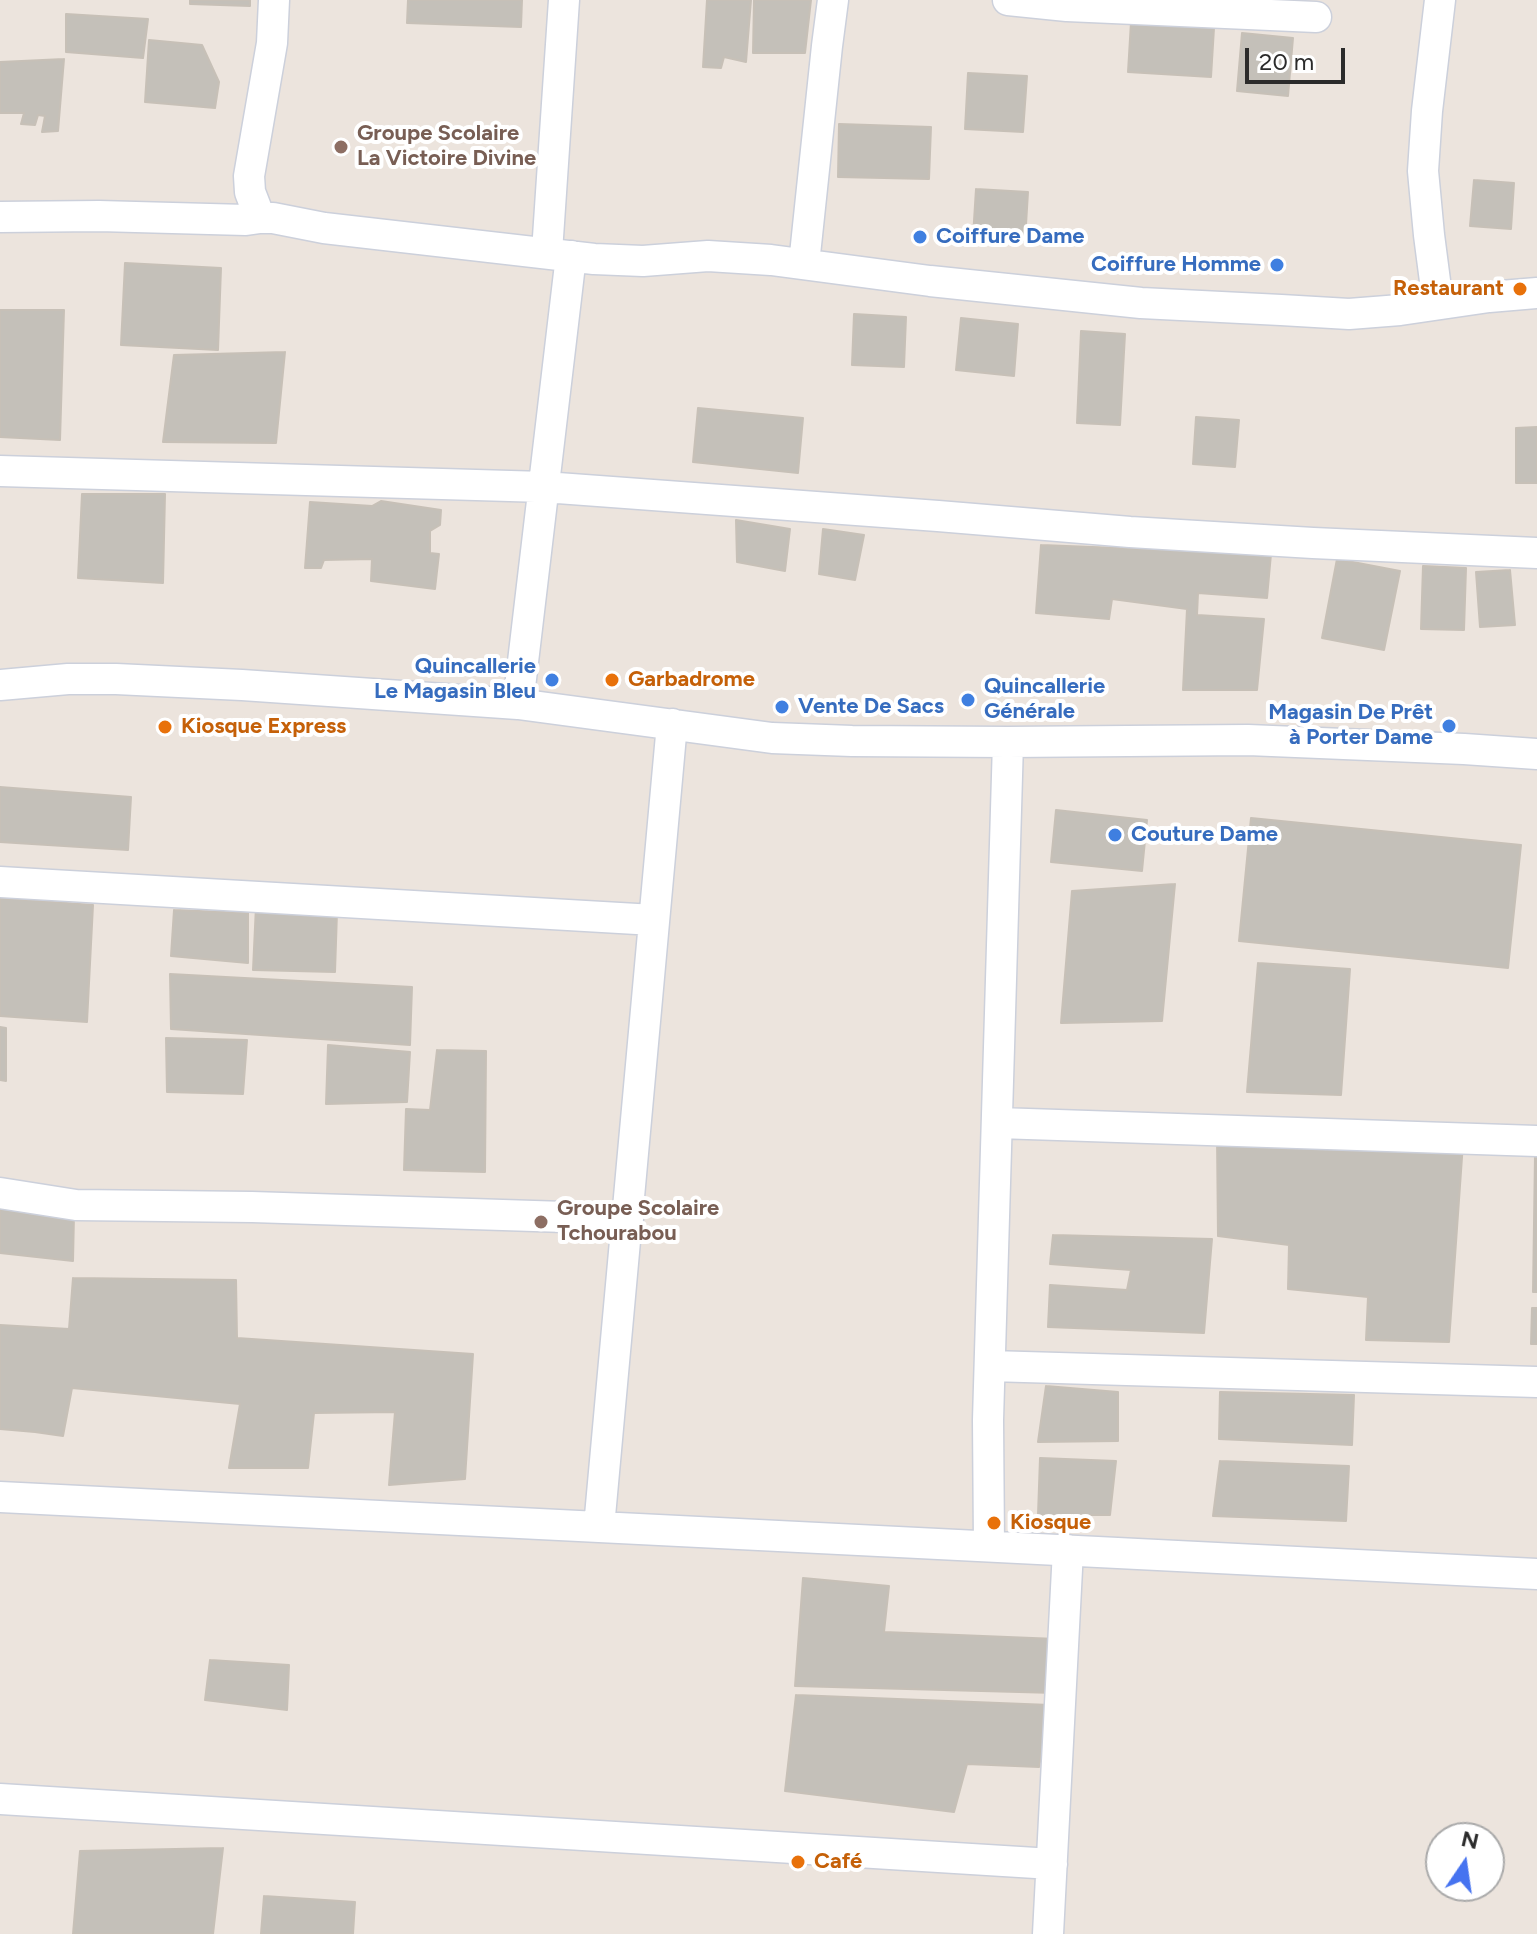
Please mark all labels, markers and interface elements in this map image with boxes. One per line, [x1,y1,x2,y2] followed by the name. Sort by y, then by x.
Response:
[1249,32,1349,82] scale bar
[1259,47,1314,76] text: 20 m
[357,121,536,172] place label: Groupe Scolaire La Victoire Divine
[332,138,350,156] marker: Groupe Scolaire La Victoire Divine
[936,224,1085,250] place label: Coiffure Dame
[911,228,929,246] marker: Coiffure Dame
[1091,252,1261,278] place label: Coiffure Homme
[1268,256,1286,274] marker: Coiffure Homme
[1393,276,1504,302] place label: Restaurant
[1511,280,1529,298] marker: Restaurant
[374,654,536,706] place label: Quincallerie Le Magasin Bleu
[628,667,755,693] place label: Garbadrome
[543,671,561,689] marker: Quincallerie Le Magasin Bleu
[603,671,621,689] marker: Garbadrome
[984,674,1105,726] place label: Quincallerie Générale
[959,691,977,709] marker: Quincallerie Générale
[798,694,944,720] place label: Vente De Sacs
[773,698,791,716] marker: Vente De Sacs
[1268,700,1433,752] place label: Magasin De Prêt à Porter Dame
[181,714,346,740] place label: Kiosque Express
[1440,717,1458,735] marker: Magasin De Prêt à Porter Dame
[156,718,174,736] marker: Kiosque Express
[1131,822,1278,848] place label: Couture Dame
[1106,826,1124,844] marker: Couture Dame
[557,1196,719,1248] place label: Groupe Scolaire Tchourabou
[532,1213,550,1231] marker: Groupe Scolaire Tchourabou
[1010,1510,1091,1536] place label: Kiosque
[985,1514,1003,1532] marker: Kiosque
[1425,1822,1505,1902] north arrow
[1459,1825,1481,1855] text: N
[814,1849,862,1875] place label: Café
[789,1853,807,1871] marker: Café

